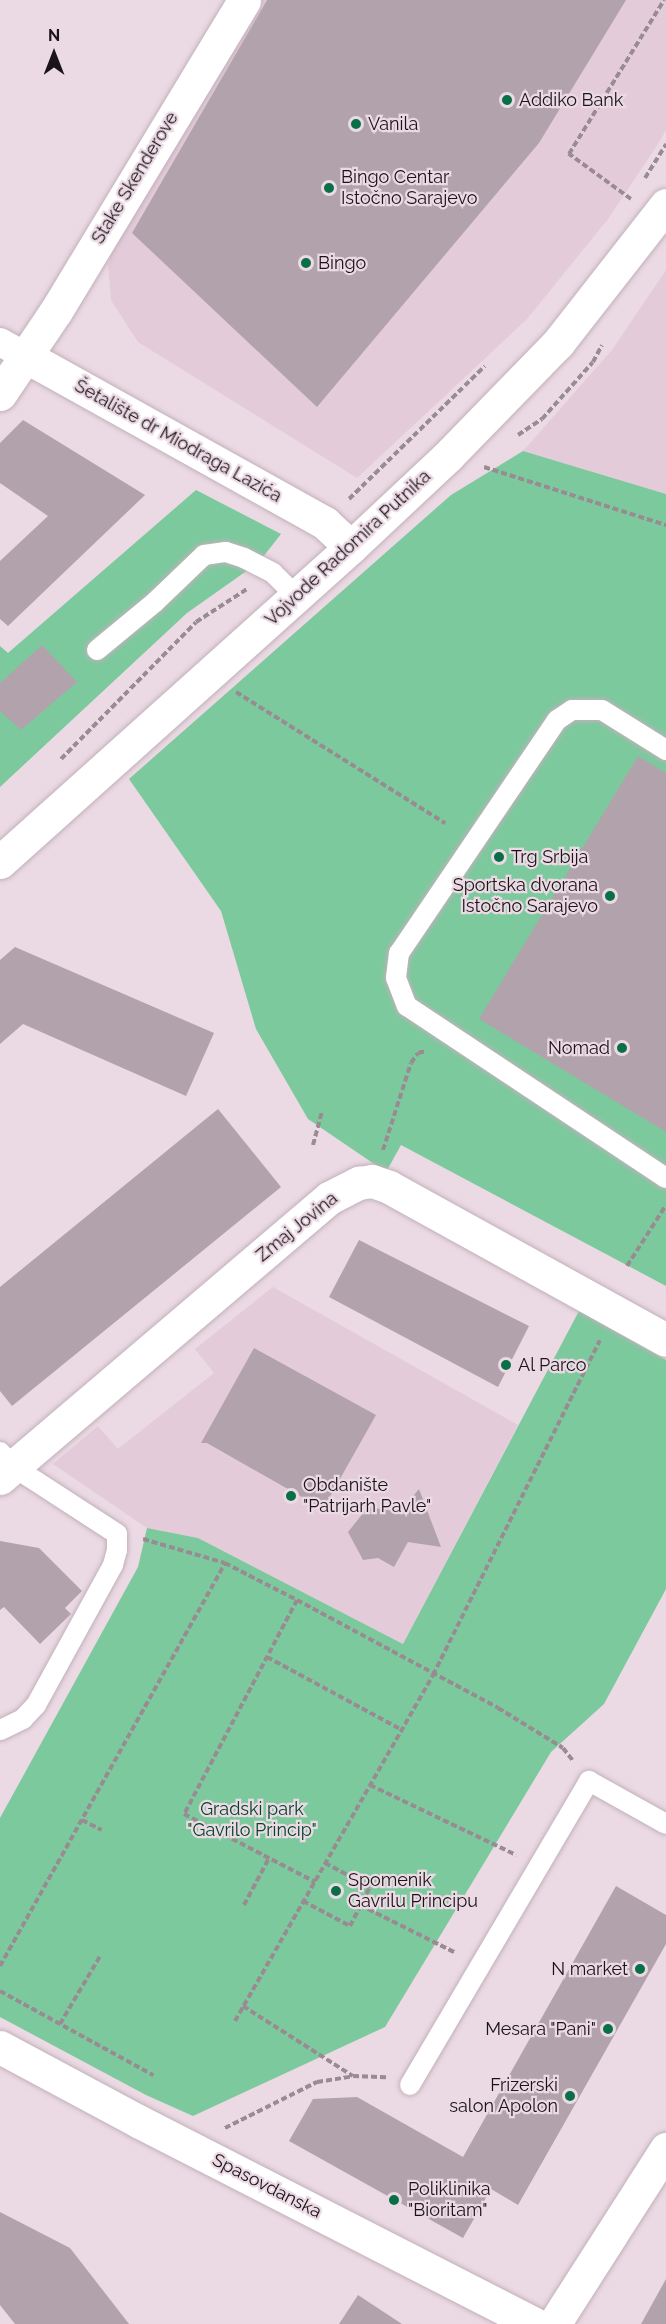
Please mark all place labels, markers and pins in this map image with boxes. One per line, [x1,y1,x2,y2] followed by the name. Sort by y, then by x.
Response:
[519,89,623,111] place label: Addiko Bank
[500,93,514,107] marker: Addiko Bank
[368,113,418,135] place label: Vanila
[349,117,363,131] marker: Vanila
[341,167,477,210] place label: Bingo Centar Istočno Sarajevo
[322,181,336,195] marker: Bingo Centar Istočno Sarajevo
[318,252,366,274] place label: Bingo
[299,256,313,270] marker: Bingo
[511,846,588,868] place label: Trg Srbija
[492,850,506,864] marker: Trg Srbija
[453,875,598,918] place label: Sportska dvorana Istočno Sarajevo
[603,889,617,903] marker: Sportska dvorana Istočno Sarajevo
[548,1037,610,1059] place label: Nomad
[615,1041,629,1055] marker: Nomad
[518,1354,587,1376] place label: Al Parco
[499,1358,513,1372] marker: Al Parco
[303,1475,431,1518] place label: Obdanište "Patrijarh Pavle"
[284,1489,298,1503] marker: Obdanište "Patrijarh Pavle"
[348,1870,478,1912] place label: Spomenik Gavrilu Principu
[329,1884,343,1898] marker: Spomenik Gavrilu Principu
[551,1958,628,1980] place label: N market
[633,1962,647,1976] marker: N market
[485,2018,596,2040] place label: Mesara "Pani"
[601,2022,615,2036] marker: Mesara "Pani"
[449,2075,558,2118] place label: Frizerski salon Apolon
[563,2089,577,2103] marker: Frizerski salon Apolon
[408,2179,491,2222] place label: Poliklinika "Bioritam"
[385,2191,403,2209] marker: Poliklinika "Bioritam"

